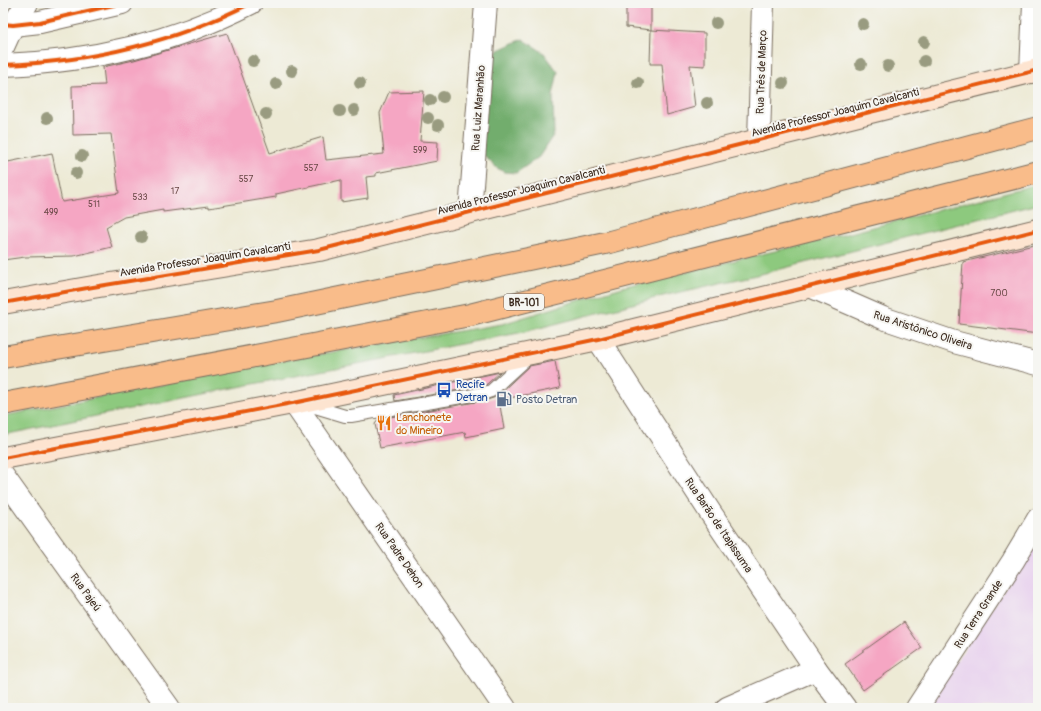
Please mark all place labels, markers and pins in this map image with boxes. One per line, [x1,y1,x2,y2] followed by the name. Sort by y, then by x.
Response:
[456,378,488,404] place label: Recife Detran
[435,381,453,399] bus stop icon: Recife Detran
[495,390,513,408] fuel station icon: Posto Detran
[516,393,577,406] place label: Posto Detran
[396,411,452,437] place label: Lanchonete do Mineiro
[375,414,393,432] restaurant icon: Lanchonete do Mineiro

